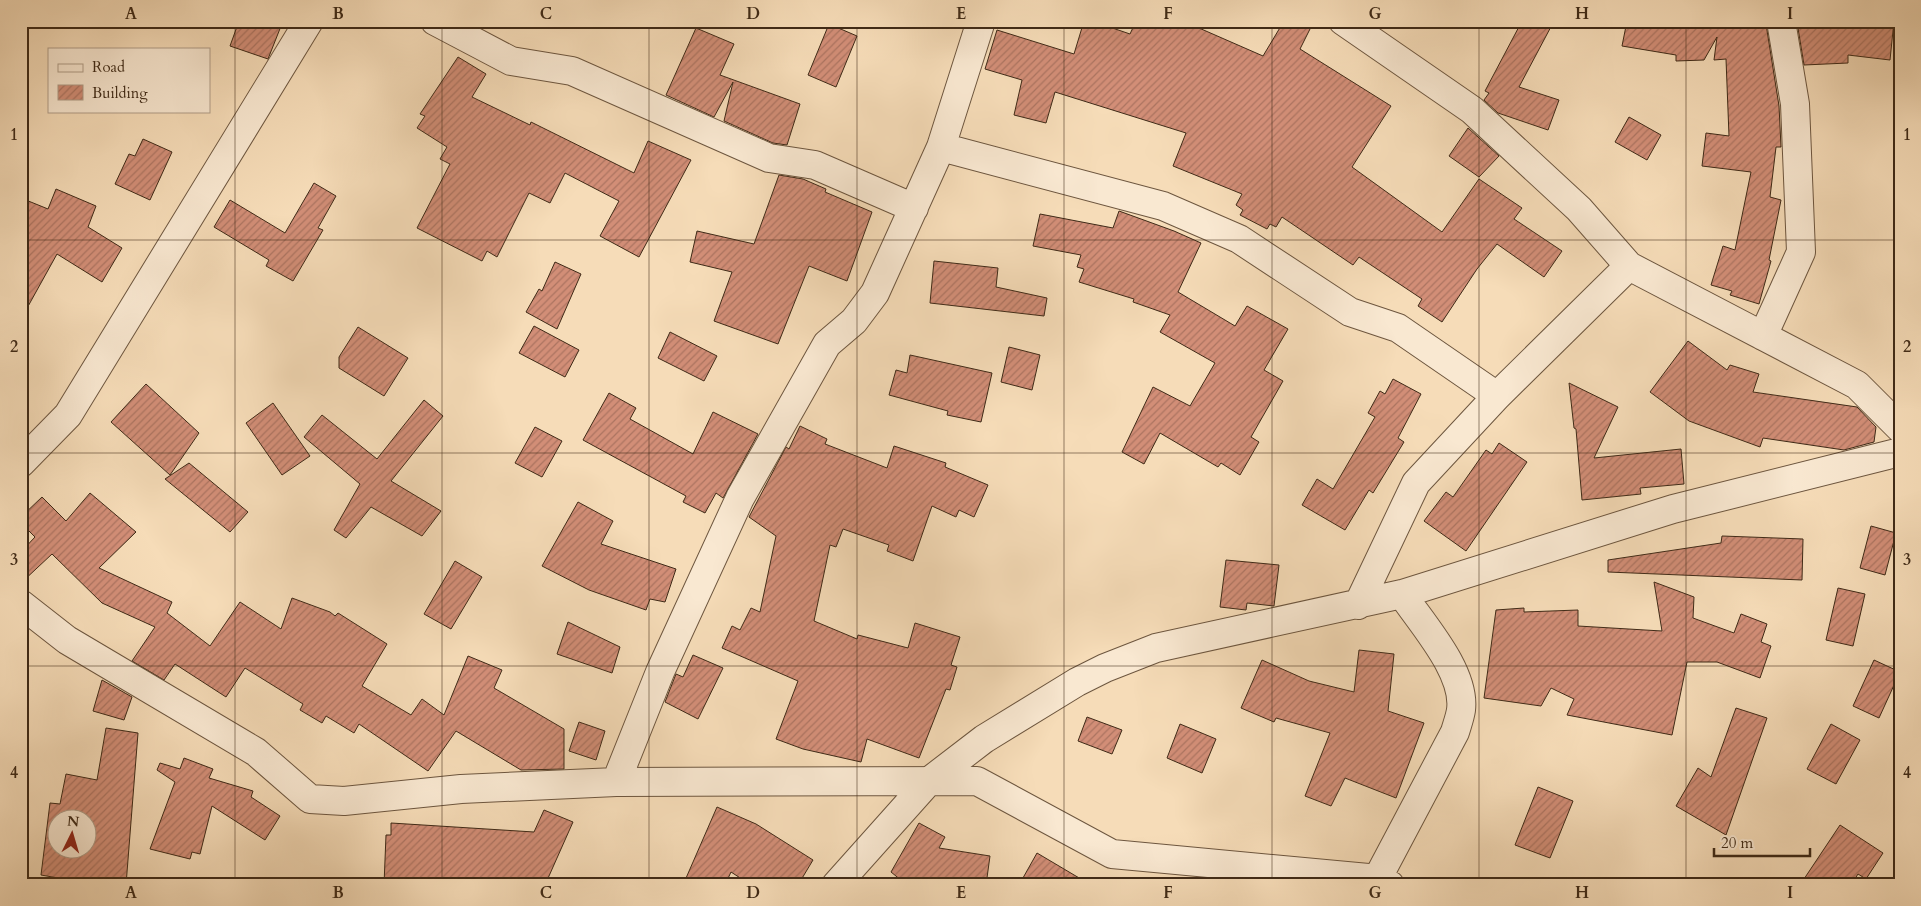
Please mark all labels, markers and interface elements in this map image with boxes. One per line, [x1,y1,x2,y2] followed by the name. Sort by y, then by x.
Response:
[125,3,137,25] text: A
[332,3,344,25] text: B
[540,3,552,25] text: C
[746,3,760,25] text: D
[956,3,966,25] text: E
[1163,3,1173,25] text: F
[1368,3,1382,25] text: G
[1575,3,1589,25] text: H
[1787,3,1793,25] text: I
[48,48,210,112] legend
[92,57,125,77] text: Road
[92,83,148,103] text: Building
[10,124,18,146] text: 1
[1903,124,1911,146] text: 1
[10,336,18,358] text: 2
[1903,336,1911,358] text: 2
[10,549,18,571] text: 3
[1903,549,1911,571] text: 3
[10,762,18,784] text: 4
[1903,762,1911,784] text: 4
[48,808,98,858] north arrow
[66,812,80,832] text: N
[1714,826,1810,858] scale bar
[1721,833,1753,853] text: 20 m
[125,882,137,904] text: A
[332,882,344,904] text: B
[540,882,552,904] text: C
[746,882,760,904] text: D
[956,882,966,904] text: E
[1163,882,1173,904] text: F
[1368,882,1382,904] text: G
[1575,882,1589,904] text: H
[1787,882,1793,904] text: I

